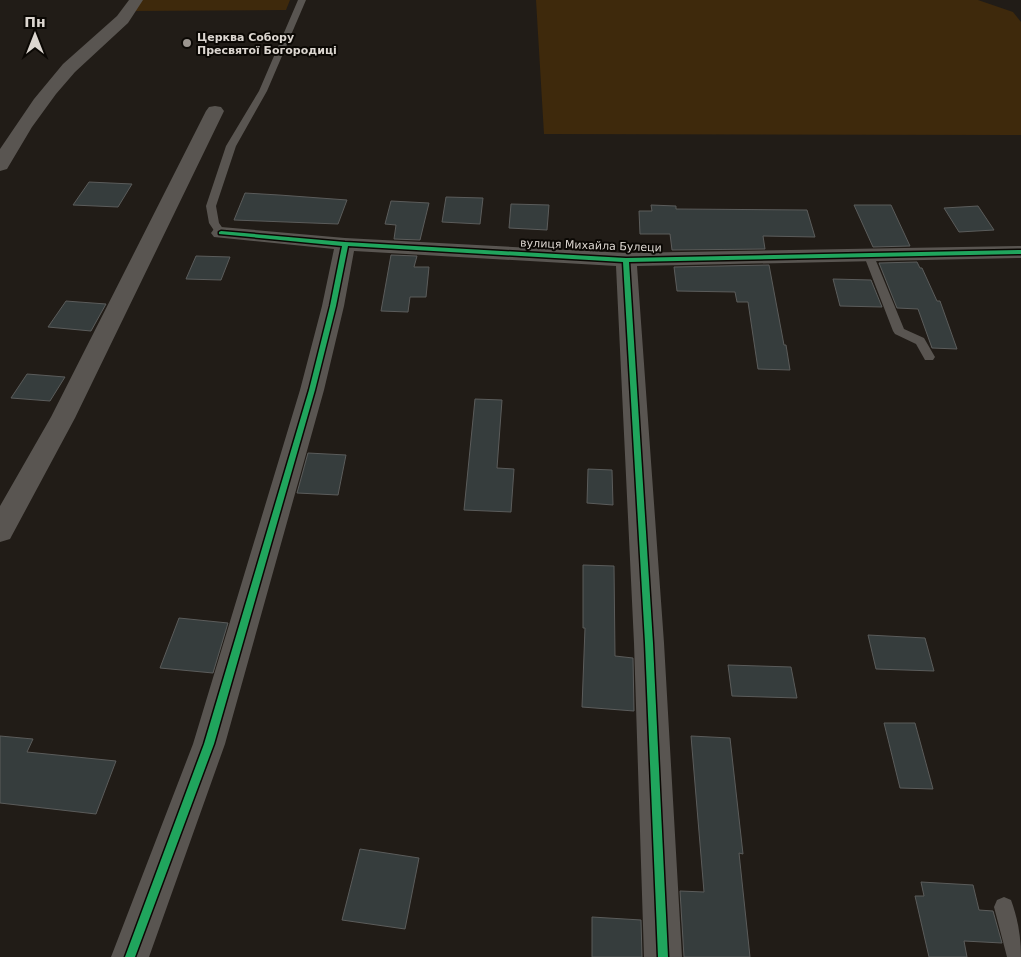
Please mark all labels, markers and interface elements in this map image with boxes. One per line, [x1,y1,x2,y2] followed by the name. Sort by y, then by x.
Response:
[10,10,60,60] north arrow
[24,14,46,30] text: Пн
[197,31,337,57] place label: Церква Собору Пресвятої Богородиці
[181,37,193,49] marker: Церква Собору Пресвятої Богородиці
[520,237,662,254] street label: вулиця Михайла Булеци

